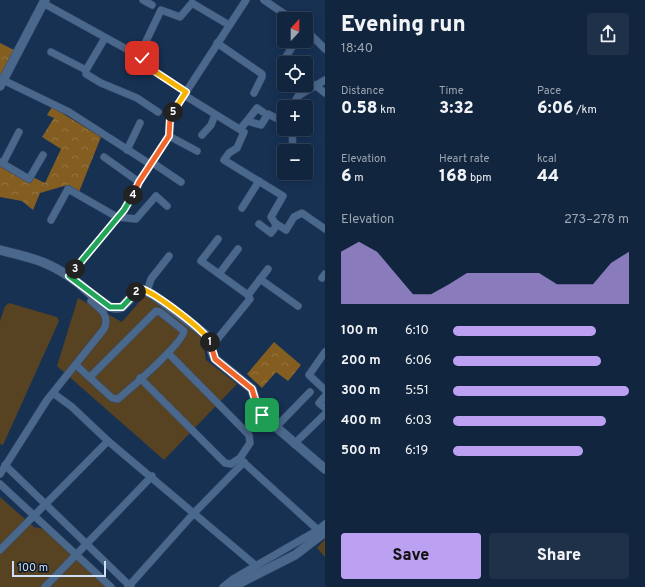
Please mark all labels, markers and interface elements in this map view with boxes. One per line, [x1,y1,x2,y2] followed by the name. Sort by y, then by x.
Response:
[277,12,313,48] north arrow
[277,12,313,180] map controls
[341,12,466,39] text: Evening run
[587,13,629,55] button: share
[125,41,159,75] pin
[341,41,373,57] text: 18:40
[131,47,153,69] icon: check
[277,56,313,92] button: locate
[341,84,384,98] text: Distance
[439,84,464,98] text: Time
[537,84,561,98] text: Pace
[341,98,378,120] text: 0.58
[439,98,474,120] text: 3:32
[537,98,574,120] text: 6:06
[277,100,313,136] button: +
[163,102,183,122] pin: 5
[378,103,395,117] text: km
[574,103,597,117] text: /km
[170,105,176,119] text: 5
[277,144,313,180] button: −
[341,152,386,166] text: Elevation
[439,152,489,166] text: Heart rate
[537,152,557,166] text: kcal
[341,166,352,188] text: 6
[439,166,467,188] text: 168
[537,166,559,188] text: 44
[352,171,363,185] text: m
[467,171,492,185] text: bpm
[123,185,143,205] pin: 4
[129,188,137,202] text: 4
[341,212,394,228] text: Elevation
[564,212,629,228] text: 273–278 m
[65,259,85,279] pin: 3
[72,262,78,276] text: 3
[126,282,146,302] pin: 2
[133,285,139,299] text: 2
[341,323,378,339] text: 100 m
[405,323,429,339] text: 6:10
[200,332,220,352] pin: 1
[208,335,212,349] text: 1
[341,353,381,369] text: 200 m
[405,353,432,369] text: 6:06
[341,383,380,399] text: 300 m
[405,383,429,399] text: 5:51
[245,398,279,432] pin
[251,404,273,426] icon: arrive
[341,413,381,429] text: 400 m
[405,413,432,429] text: 6:03
[341,443,381,459] text: 500 m
[405,443,428,459] text: 6:19
[341,533,481,579] button: Save
[489,533,629,579] button: Share
[12,559,106,578] scale bar
[18,561,48,575] text: 100 m

